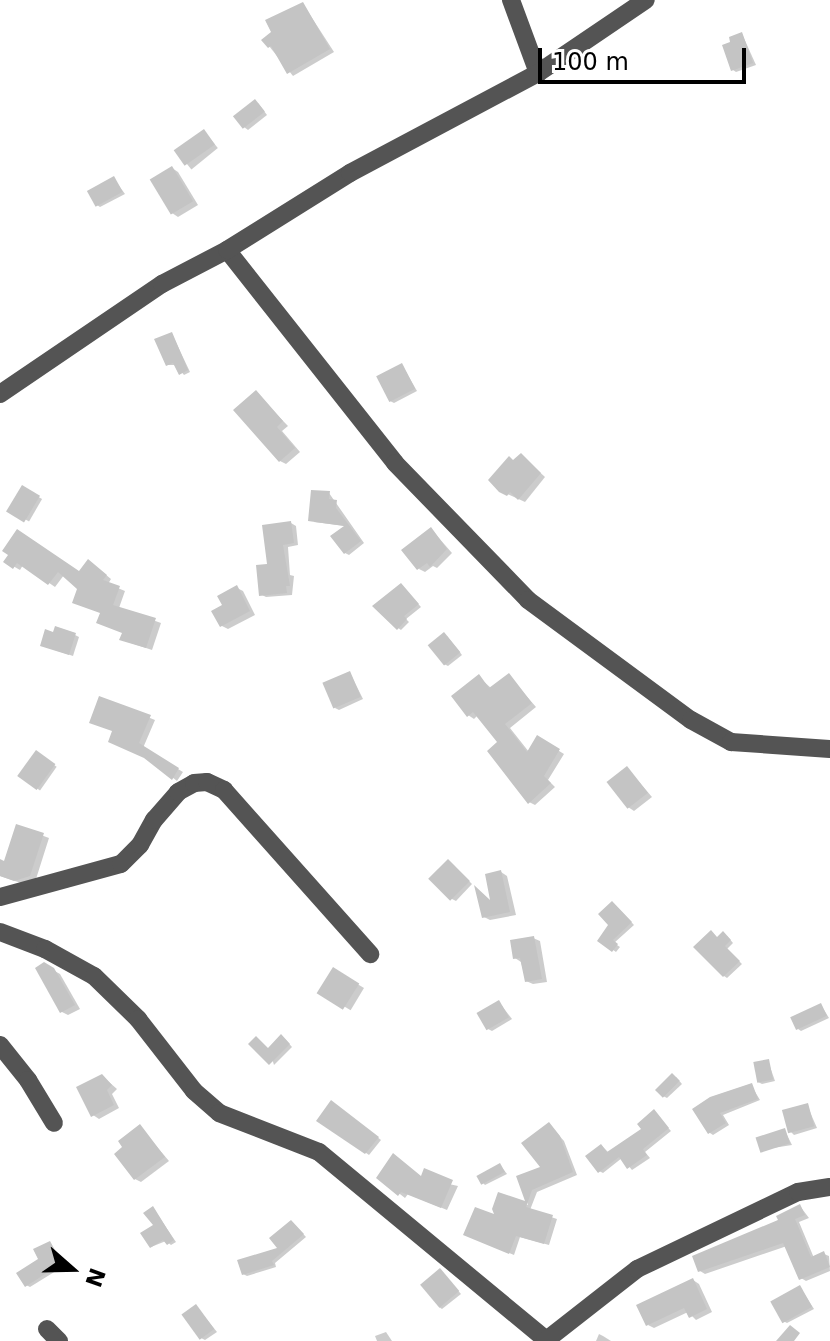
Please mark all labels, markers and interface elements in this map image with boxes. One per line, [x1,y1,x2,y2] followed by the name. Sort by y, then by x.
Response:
[542,32,750,82] scale bar
[552,48,629,76] text: 100 m
[32,1229,112,1309] north arrow
[80,1264,110,1290] text: N

